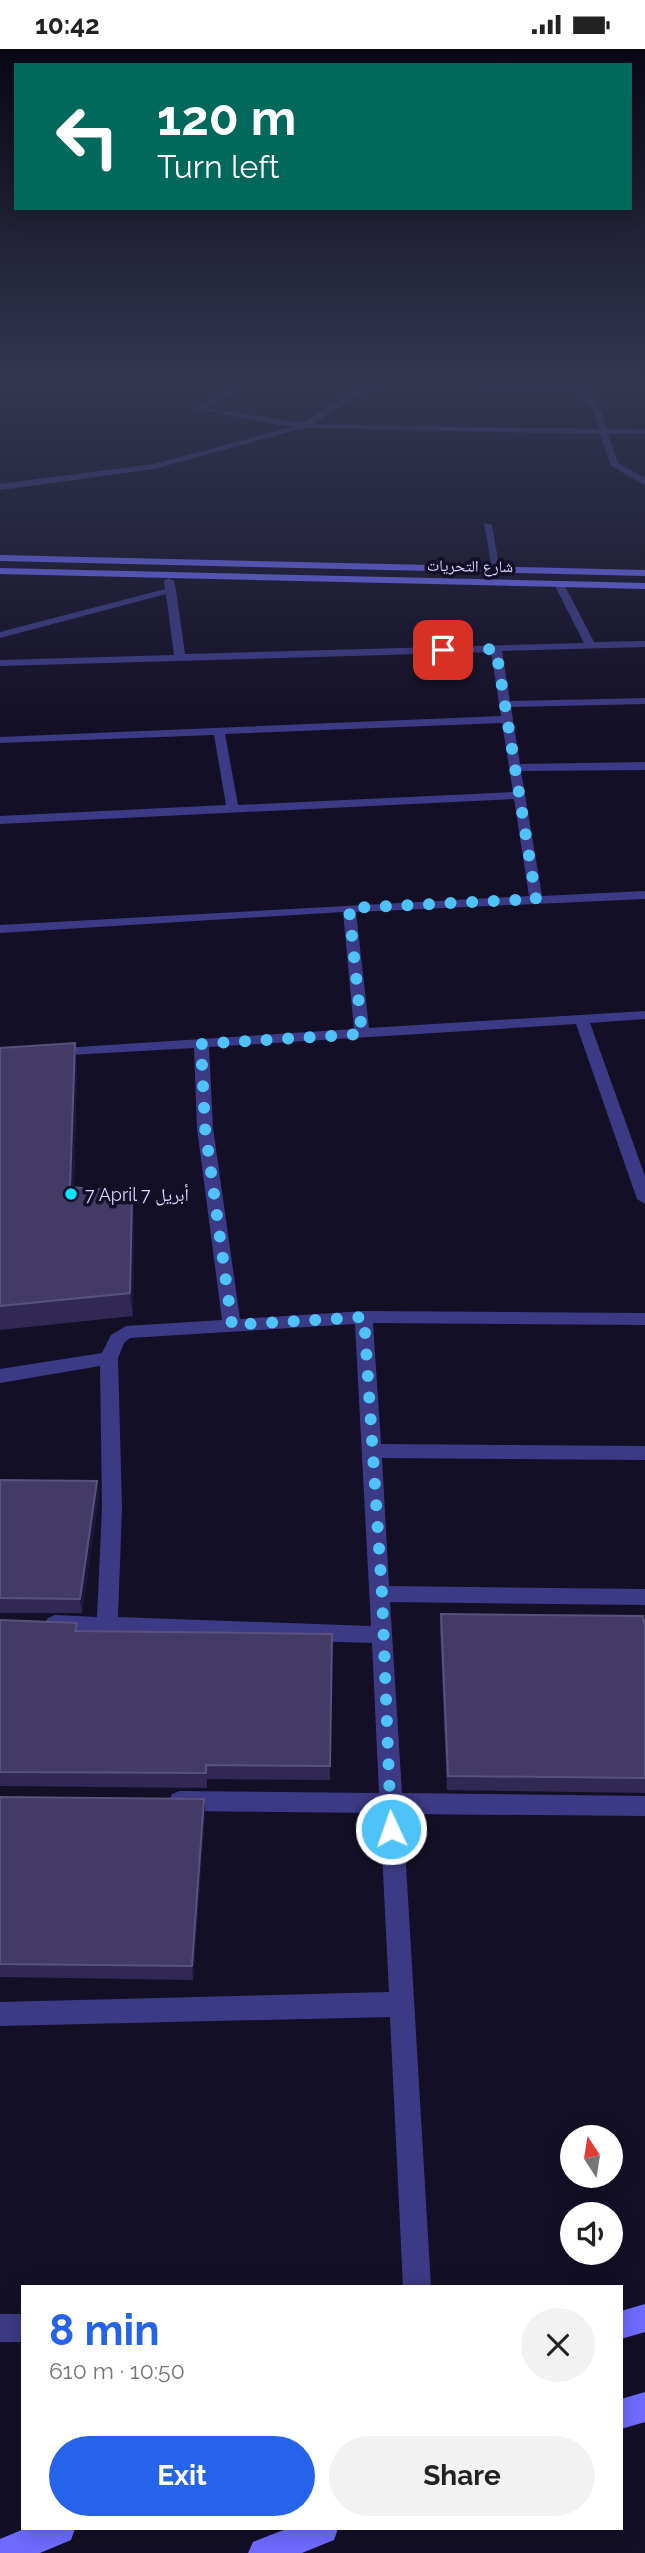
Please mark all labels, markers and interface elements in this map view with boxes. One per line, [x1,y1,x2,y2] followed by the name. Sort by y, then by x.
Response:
[35,10,100,40] text: 10:42
[157,89,296,146] text: 120 m
[42,91,133,182] icon: left
[157,148,279,185] text: Turn left
[427,556,513,577] street label: شارع التحريات
[413,620,473,680] pin
[424,631,462,669] icon: arrive
[85,1184,189,1206] place label: 7 April 7 أبريل
[63,1186,79,1202] marker: 7 April 7 أبريل
[354,1792,428,1866] position arrow
[560,2125,623,2187] north arrow
[560,2125,623,2265] map controls
[560,2202,623,2265] button: sound
[49,2306,160,2355] text: 8 min
[521,2308,595,2382] button: close
[49,2357,185,2384] text: 610 m · 10:50
[49,2436,315,2516] button: Exit
[329,2436,595,2516] button: Share

